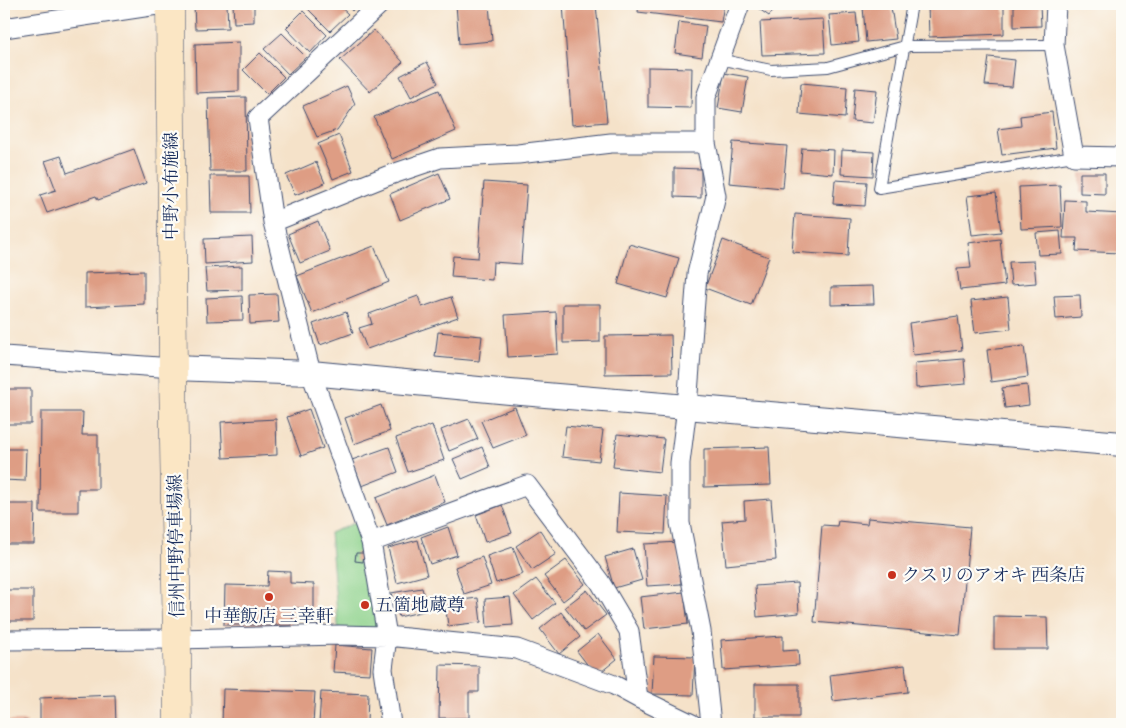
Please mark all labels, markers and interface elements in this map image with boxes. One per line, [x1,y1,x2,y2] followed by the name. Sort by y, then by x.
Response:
[160,132,185,240] street label: 中野小布施線
[164,474,191,618] street label: 信州中野停車場線
[902,564,1085,589] place label: クスリのアオキ 西条店
[886,569,898,581] marker: クスリのアオキ 西条店
[263,591,275,603] marker: 中華飯店 三幸軒
[375,594,465,619] place label: 五箇地蔵尊
[359,599,371,611] marker: 五箇地蔵尊
[204,605,334,630] place label: 中華飯店 三幸軒

